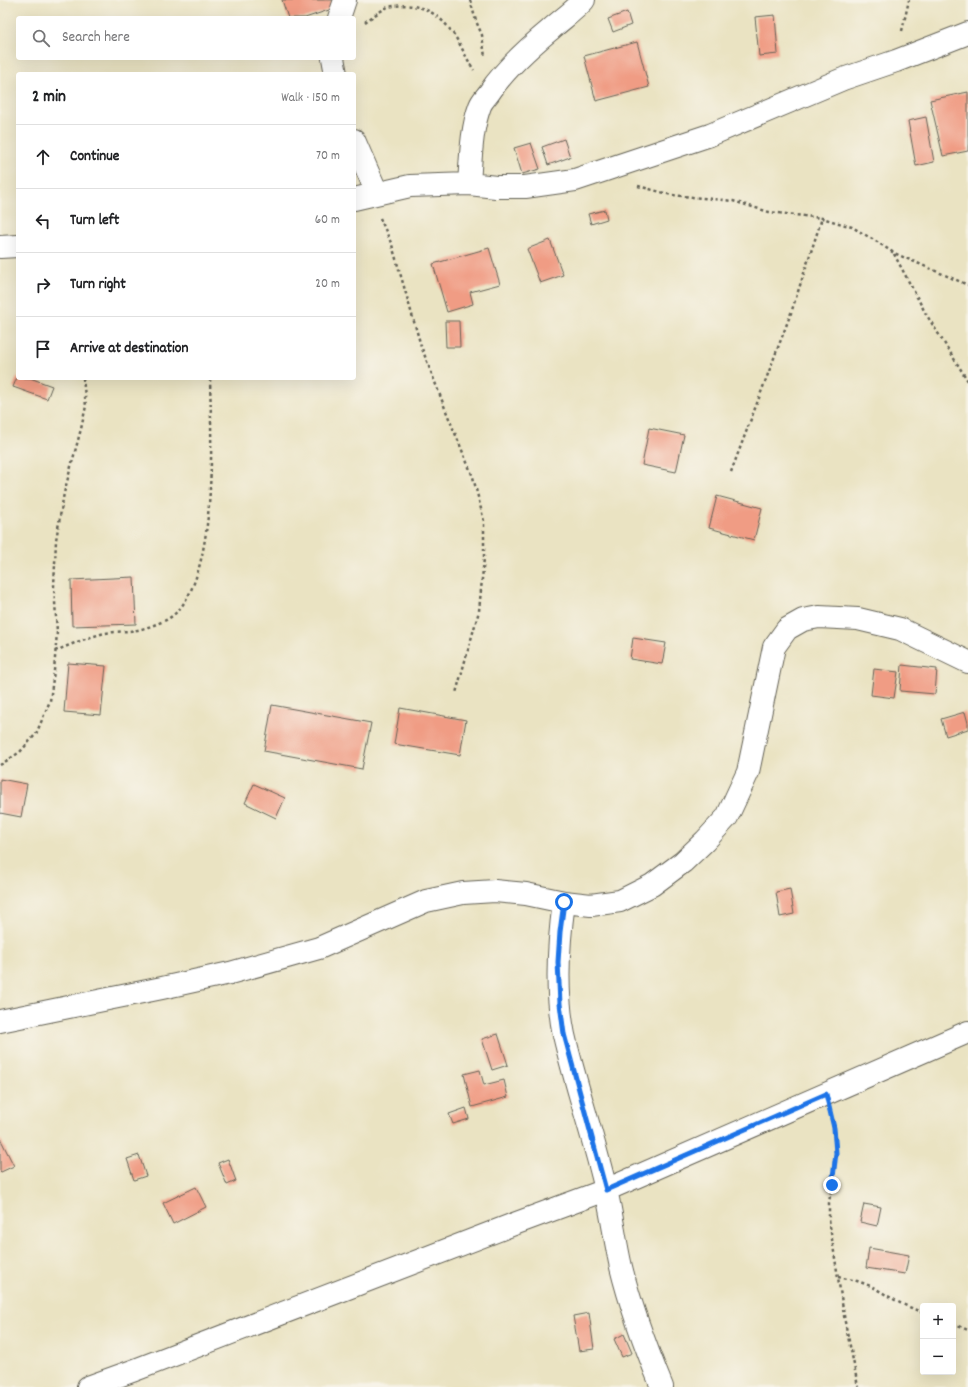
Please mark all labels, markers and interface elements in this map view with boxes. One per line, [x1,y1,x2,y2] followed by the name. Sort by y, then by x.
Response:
[16,16,356,60] search box
[30,27,52,49] icon: search
[62,27,130,49] text: Search here
[32,86,66,110] text: 2 min
[281,89,340,108] text: Walk · 150 m
[32,146,54,168] icon: ahead
[70,146,119,168] text: Continue
[316,147,340,166] text: 70 m
[32,210,54,232] icon: left
[70,210,119,232] text: Turn left
[315,211,340,230] text: 60 m
[32,274,54,296] icon: right
[70,274,126,296] text: Turn right
[315,275,340,294] text: 20 m
[32,338,54,360] icon: arrive
[70,338,188,360] text: Arrive at destination
[555,893,573,911] route start
[823,1176,841,1194] route end
[920,1303,956,1375] map controls
[920,1303,956,1339] button: +
[920,1339,956,1375] button: −

